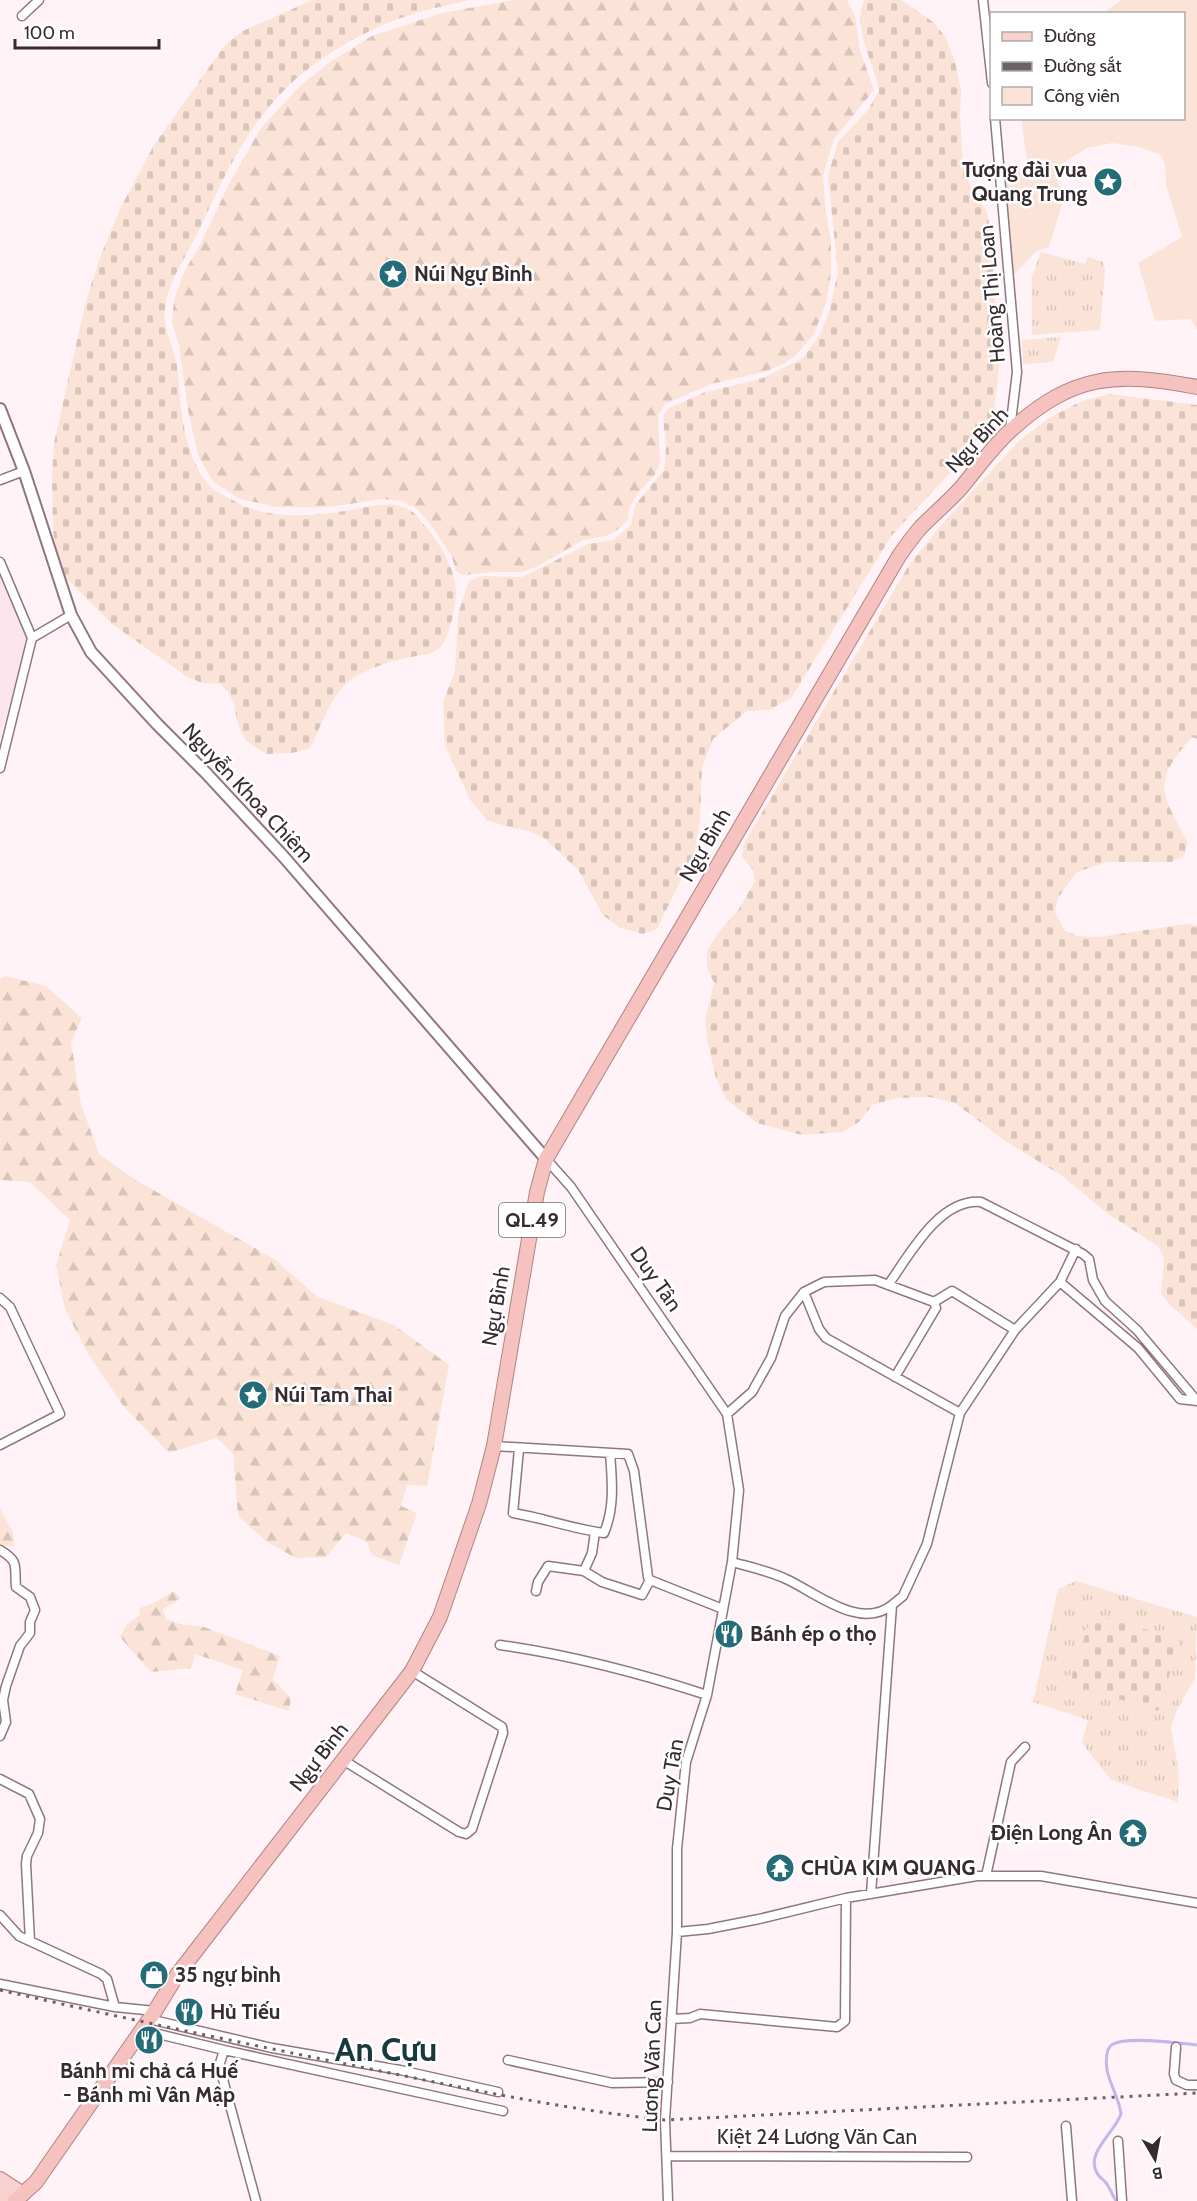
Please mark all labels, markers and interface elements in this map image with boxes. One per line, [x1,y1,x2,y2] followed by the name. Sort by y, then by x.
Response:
[15,12,159,50] scale bar
[990,12,1185,120] legend
[24,22,75,44] text: 100 m
[1044,25,1097,47] text: Đường
[1044,55,1122,77] text: Đường sắt
[1044,85,1120,107] text: Công viên
[962,157,1088,206] place label: Tượng đài vua Quang Trung
[1092,166,1124,198] place icon: Tượng đài vua Quang Trung
[973,224,1010,364] street label: Hoàng Thị Loan
[377,258,409,290] place icon: Núi Ngự Bình
[414,261,533,286] place label: Núi Ngự Bình
[940,402,1013,478] street label: Ngự Bình
[177,718,319,867] street label: Nguyễn Khoa Chiêm
[674,804,736,886] street label: Ngự Bình
[499,1203,565,1237] road number: QL.49
[625,1242,688,1316] street label: Duy Tân
[476,1264,515,1348] street label: Ngự Bình
[237,1379,269,1411] place icon: Núi Tam Thai
[274,1382,393,1407] place label: Núi Tam Thai
[713,1618,745,1650] restaurant icon: Bánh ép o thọ
[750,1621,877,1646] place label: Bánh ép o thọ
[284,1717,353,1796] street label: Ngự Bình
[651,1737,688,1813] street label: Duy Tân
[1117,1817,1149,1849] temple icon: Điện Long Ân
[991,1820,1112,1845] place label: Điện Long Ân
[764,1852,796,1884] temple icon: CHÙA KIM QUANG
[801,1855,976,1880] place label: CHÙA KIM QUANG
[138,1959,170,1991] shop icon: 35 ngự bình
[175,1962,281,1987] place label: 35 ngự bình
[173,1996,205,2028] restaurant icon: Hủ Tiếu
[210,1999,280,2024] place label: Hủ Tiếu
[637,1999,666,2133] street label: Lương Văn Can
[133,2024,165,2056] restaurant icon: Bánh mì chả cá Huế - Bánh mì Vân Mập
[335,2029,437,2069] district label: An Cựu
[60,2058,239,2107] place label: Bánh mì chả cá Huế - Bánh mì Vân Mập
[717,2124,917,2149] street label: Kiệt 24 Lương Văn Can
[1125,2129,1185,2189] north arrow
[1151,2163,1164,2184] text: B

